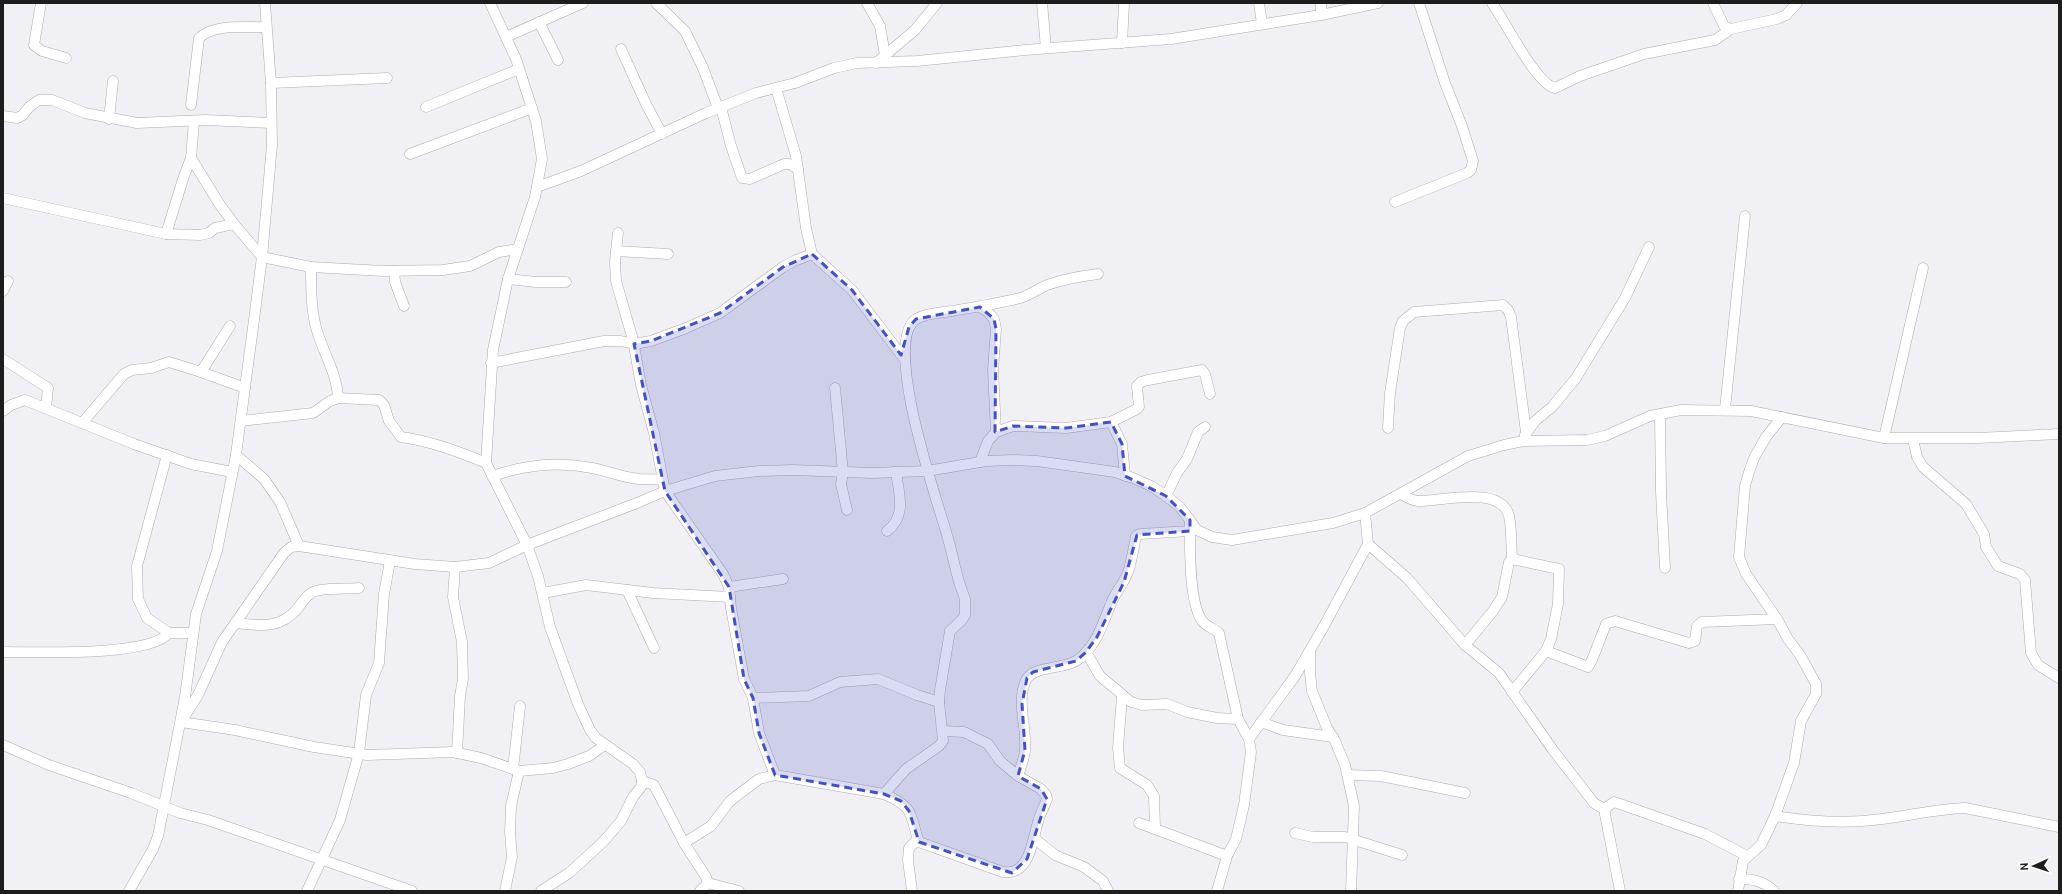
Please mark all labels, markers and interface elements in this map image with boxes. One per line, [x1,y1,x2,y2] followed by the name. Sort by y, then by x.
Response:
[2014,846,2054,886] north arrow
[2017,862,2031,871] text: N

